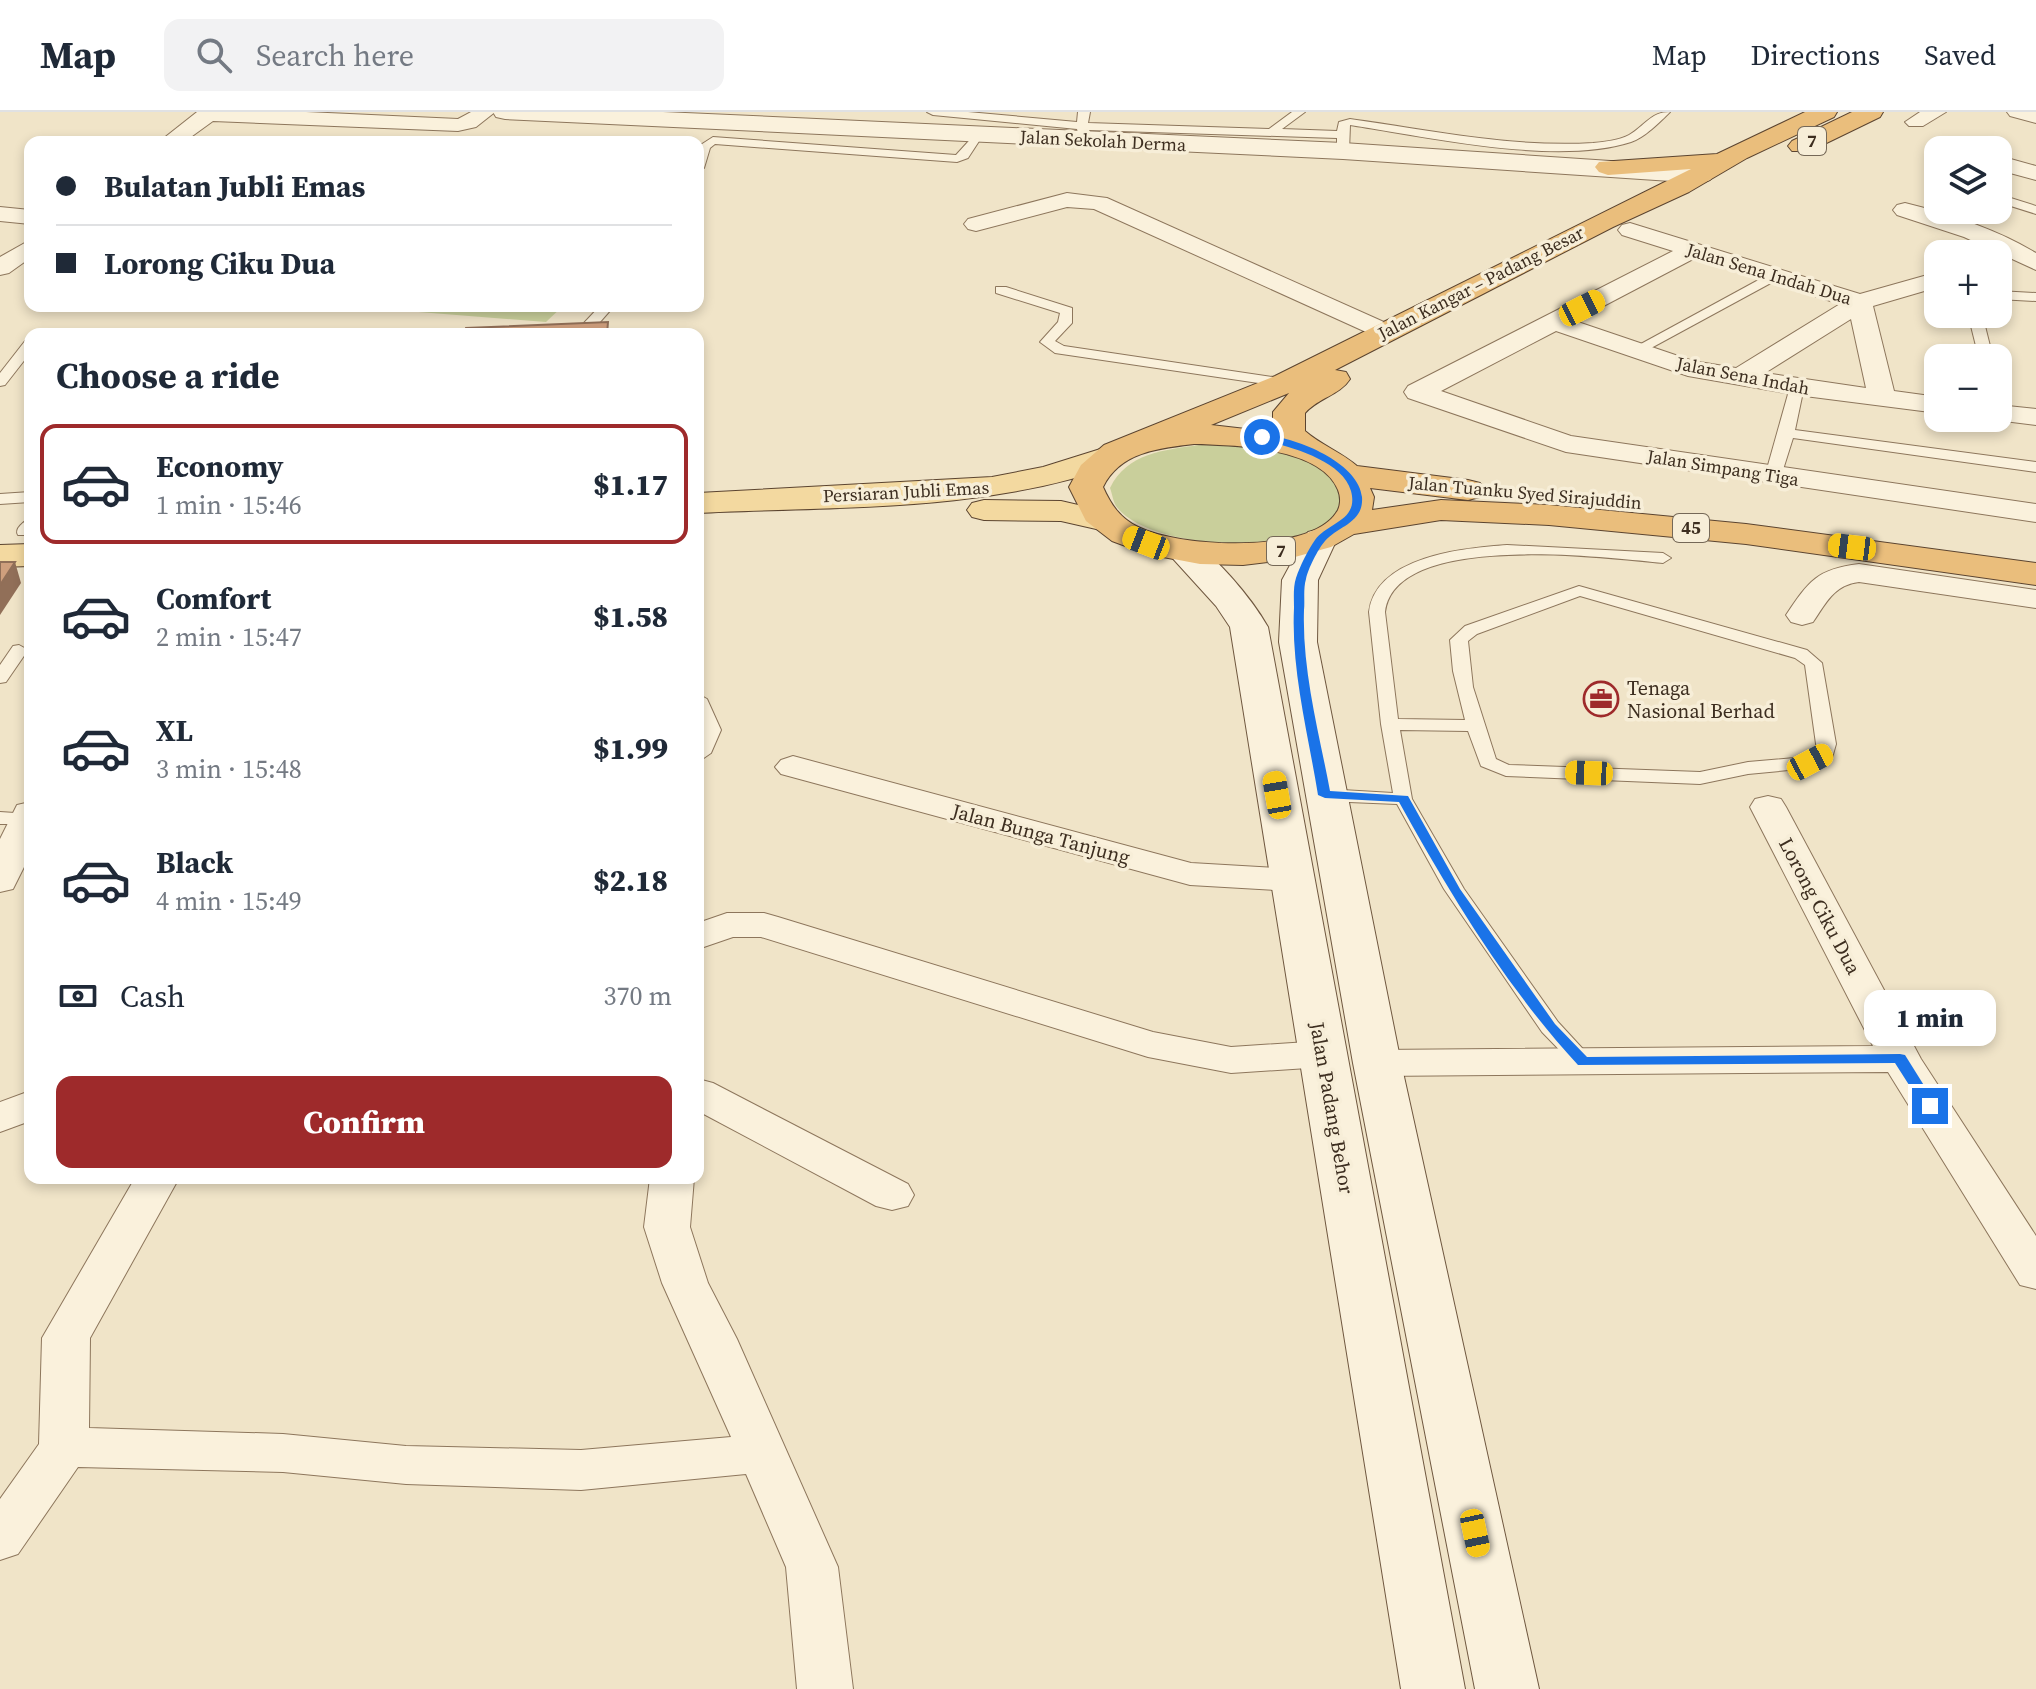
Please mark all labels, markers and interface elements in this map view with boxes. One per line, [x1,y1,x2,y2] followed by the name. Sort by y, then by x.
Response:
[164,19,724,91] search box
[40,29,116,81] text: Map
[192,33,236,77] icon: search
[256,35,414,76] text: Search here
[1652,36,1707,74] text: Map
[1751,36,1880,74] text: Directions
[1924,36,1996,74] text: Saved
[1018,124,1188,157] street label: Jalan Sekolah Derma
[1798,127,1826,155] road number: 7
[1924,136,2012,432] map controls
[1924,136,2012,224] button: layers
[104,166,365,207] text: Bulatan Jubli Emas
[1373,219,1588,346] street label: Jalan Kangar – Padang Besar
[1682,236,1856,311] street label: Jalan Sena Indah Dua
[1924,240,2012,328] button: +
[104,243,336,284] text: Lorong Ciku Dua
[1555,286,1609,330] car
[1924,344,2012,432] button: −
[1673,350,1812,401] street label: Jalan Sena Indah
[56,351,279,400] text: Choose a ride
[1244,419,1280,455] route start
[1644,443,1802,492] street label: Jalan Simpang Tiga
[156,446,284,487] text: Economy
[60,448,132,520] icon: car
[593,464,668,505] text: $1.17
[1406,470,1643,515] street label: Jalan Tuanku Syed Sirajuddin
[822,475,990,508] street label: Persiaran Jubli Emas
[156,487,302,523] text: 1 min · 15:46
[1673,514,1709,542] road number: 45
[1119,523,1173,563] car
[1827,532,1877,562] car
[1267,537,1295,565] road number: 7
[156,578,271,619] text: Comfort
[60,580,132,652] icon: car
[593,596,668,637] text: $1.58
[156,619,302,655] text: 2 min · 15:47
[1627,674,1775,725] place label: Tenaga Nasional Berhad
[1582,680,1620,718] office icon: Tenaga Nasional Berhad
[156,710,193,751] text: XL
[60,712,132,784] icon: car
[593,728,668,769] text: $1.99
[1783,740,1837,784] car
[156,751,302,787] text: 3 min · 15:48
[1565,760,1613,786] car
[1261,769,1293,821] car
[948,797,1133,871] street label: Jalan Bunga Tanjung
[1772,833,1868,980] street label: Lorong Ciku Dua
[156,842,233,883] text: Black
[60,844,132,916] icon: car
[593,860,668,901] text: $2.18
[156,883,302,919] text: 4 min · 15:49
[56,974,100,1018] icon: cash
[120,976,185,1017] text: Cash
[604,978,672,1014] text: 370 m
[1864,990,1996,1046] callout: 1 min
[1896,1000,1964,1036] text: 1 min
[1303,1019,1361,1197] street label: Jalan Padang Behor
[56,1076,672,1168] button: Confirm
[1912,1088,1948,1124] route end
[1458,1507,1492,1559] car

